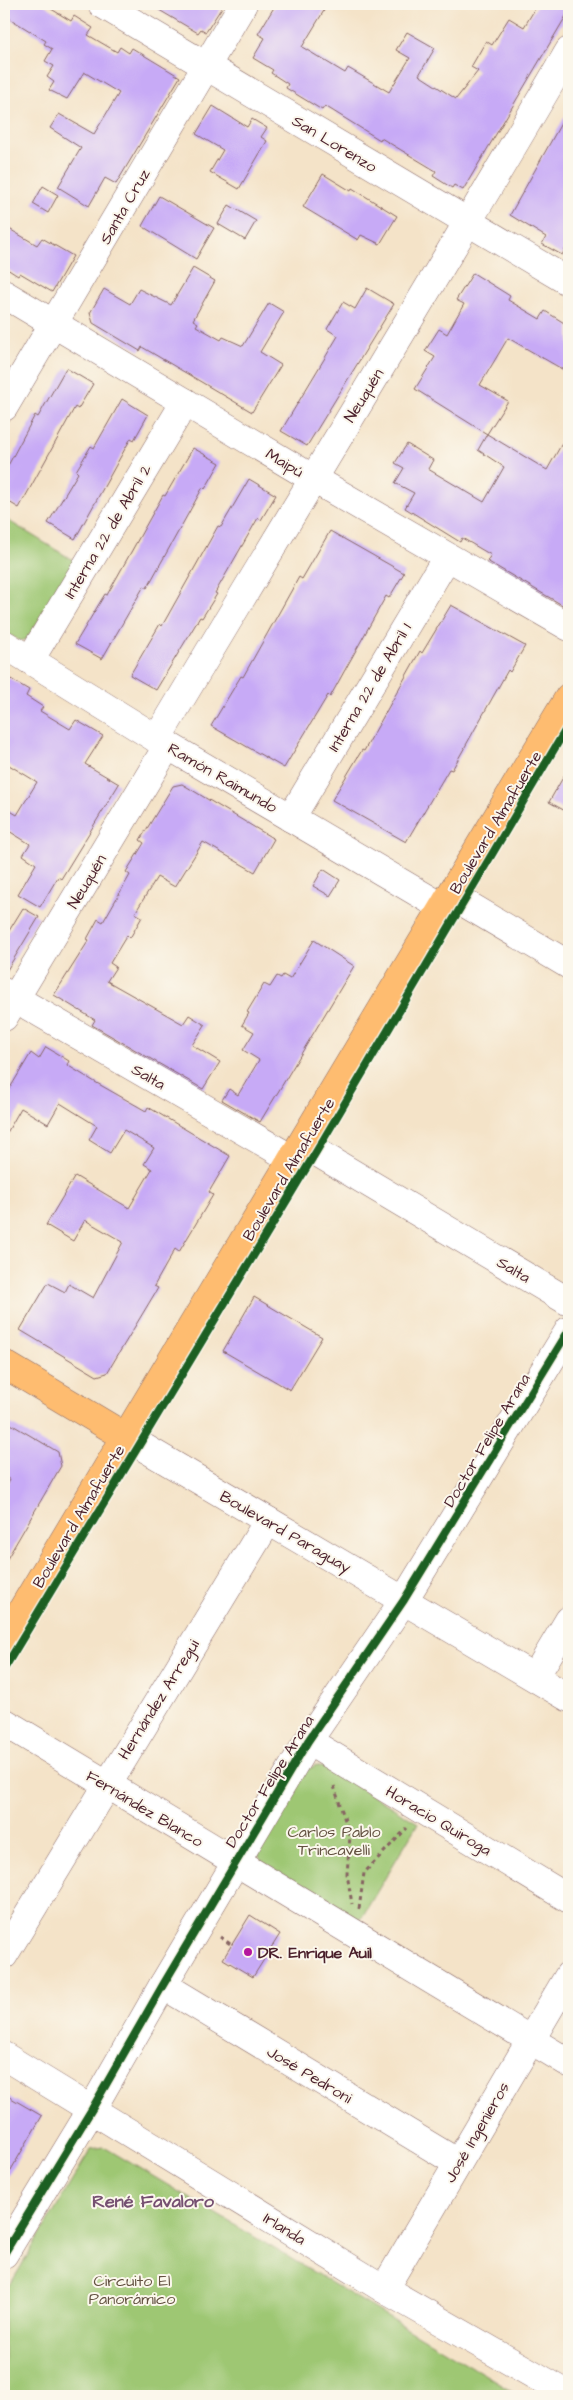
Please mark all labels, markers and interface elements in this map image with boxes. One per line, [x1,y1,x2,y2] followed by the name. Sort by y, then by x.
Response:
[288,110,381,178] street label: San Lorenzo
[94,165,155,248] street label: Santa Cruz
[339,364,389,427] street label: Neuquén
[261,443,308,483] street label: Maipú
[59,460,157,603] street label: Interna 22 de Abril 2
[323,619,417,756] street label: Interna 22 de Abril 1
[164,738,281,818] street label: Ramón Raimundo
[444,747,547,898] street label: Boulevard Almafuerte
[62,850,112,913] street label: Neuquén
[128,1058,169,1095] street label: Salta
[237,1094,340,1245] street label: Boulevard Almafuerte
[493,1251,534,1288] street label: Salta
[438,1370,535,1511] street label: Doctor Felipe Arana
[27,1441,130,1592] street label: Boulevard Almafuerte
[215,1485,355,1579] street label: Boulevard Paraguay
[113,1635,206,1764] street label: Hernández Arregui
[220,1711,320,1852] street label: Doctor Felipe Arana
[82,1765,207,1853] street label: Fernández Blanco
[381,1781,495,1862] street label: Horacio Quiroga
[287,1821,381,1861] park label: Carlos Pablo Trincavelli
[258,1942,372,1964] place label: DR. Enrique Auil
[242,1946,254,1958] marker: DR. Enrique Auil
[263,2041,357,2109] street label: José Pedroni
[439,2078,515,2187] street label: José Ingenieros
[92,2189,215,2214] district label: René Favaloro
[259,2207,310,2250] street label: Irlanda
[89,2270,175,2310] park label: Circuito El Panorámico

